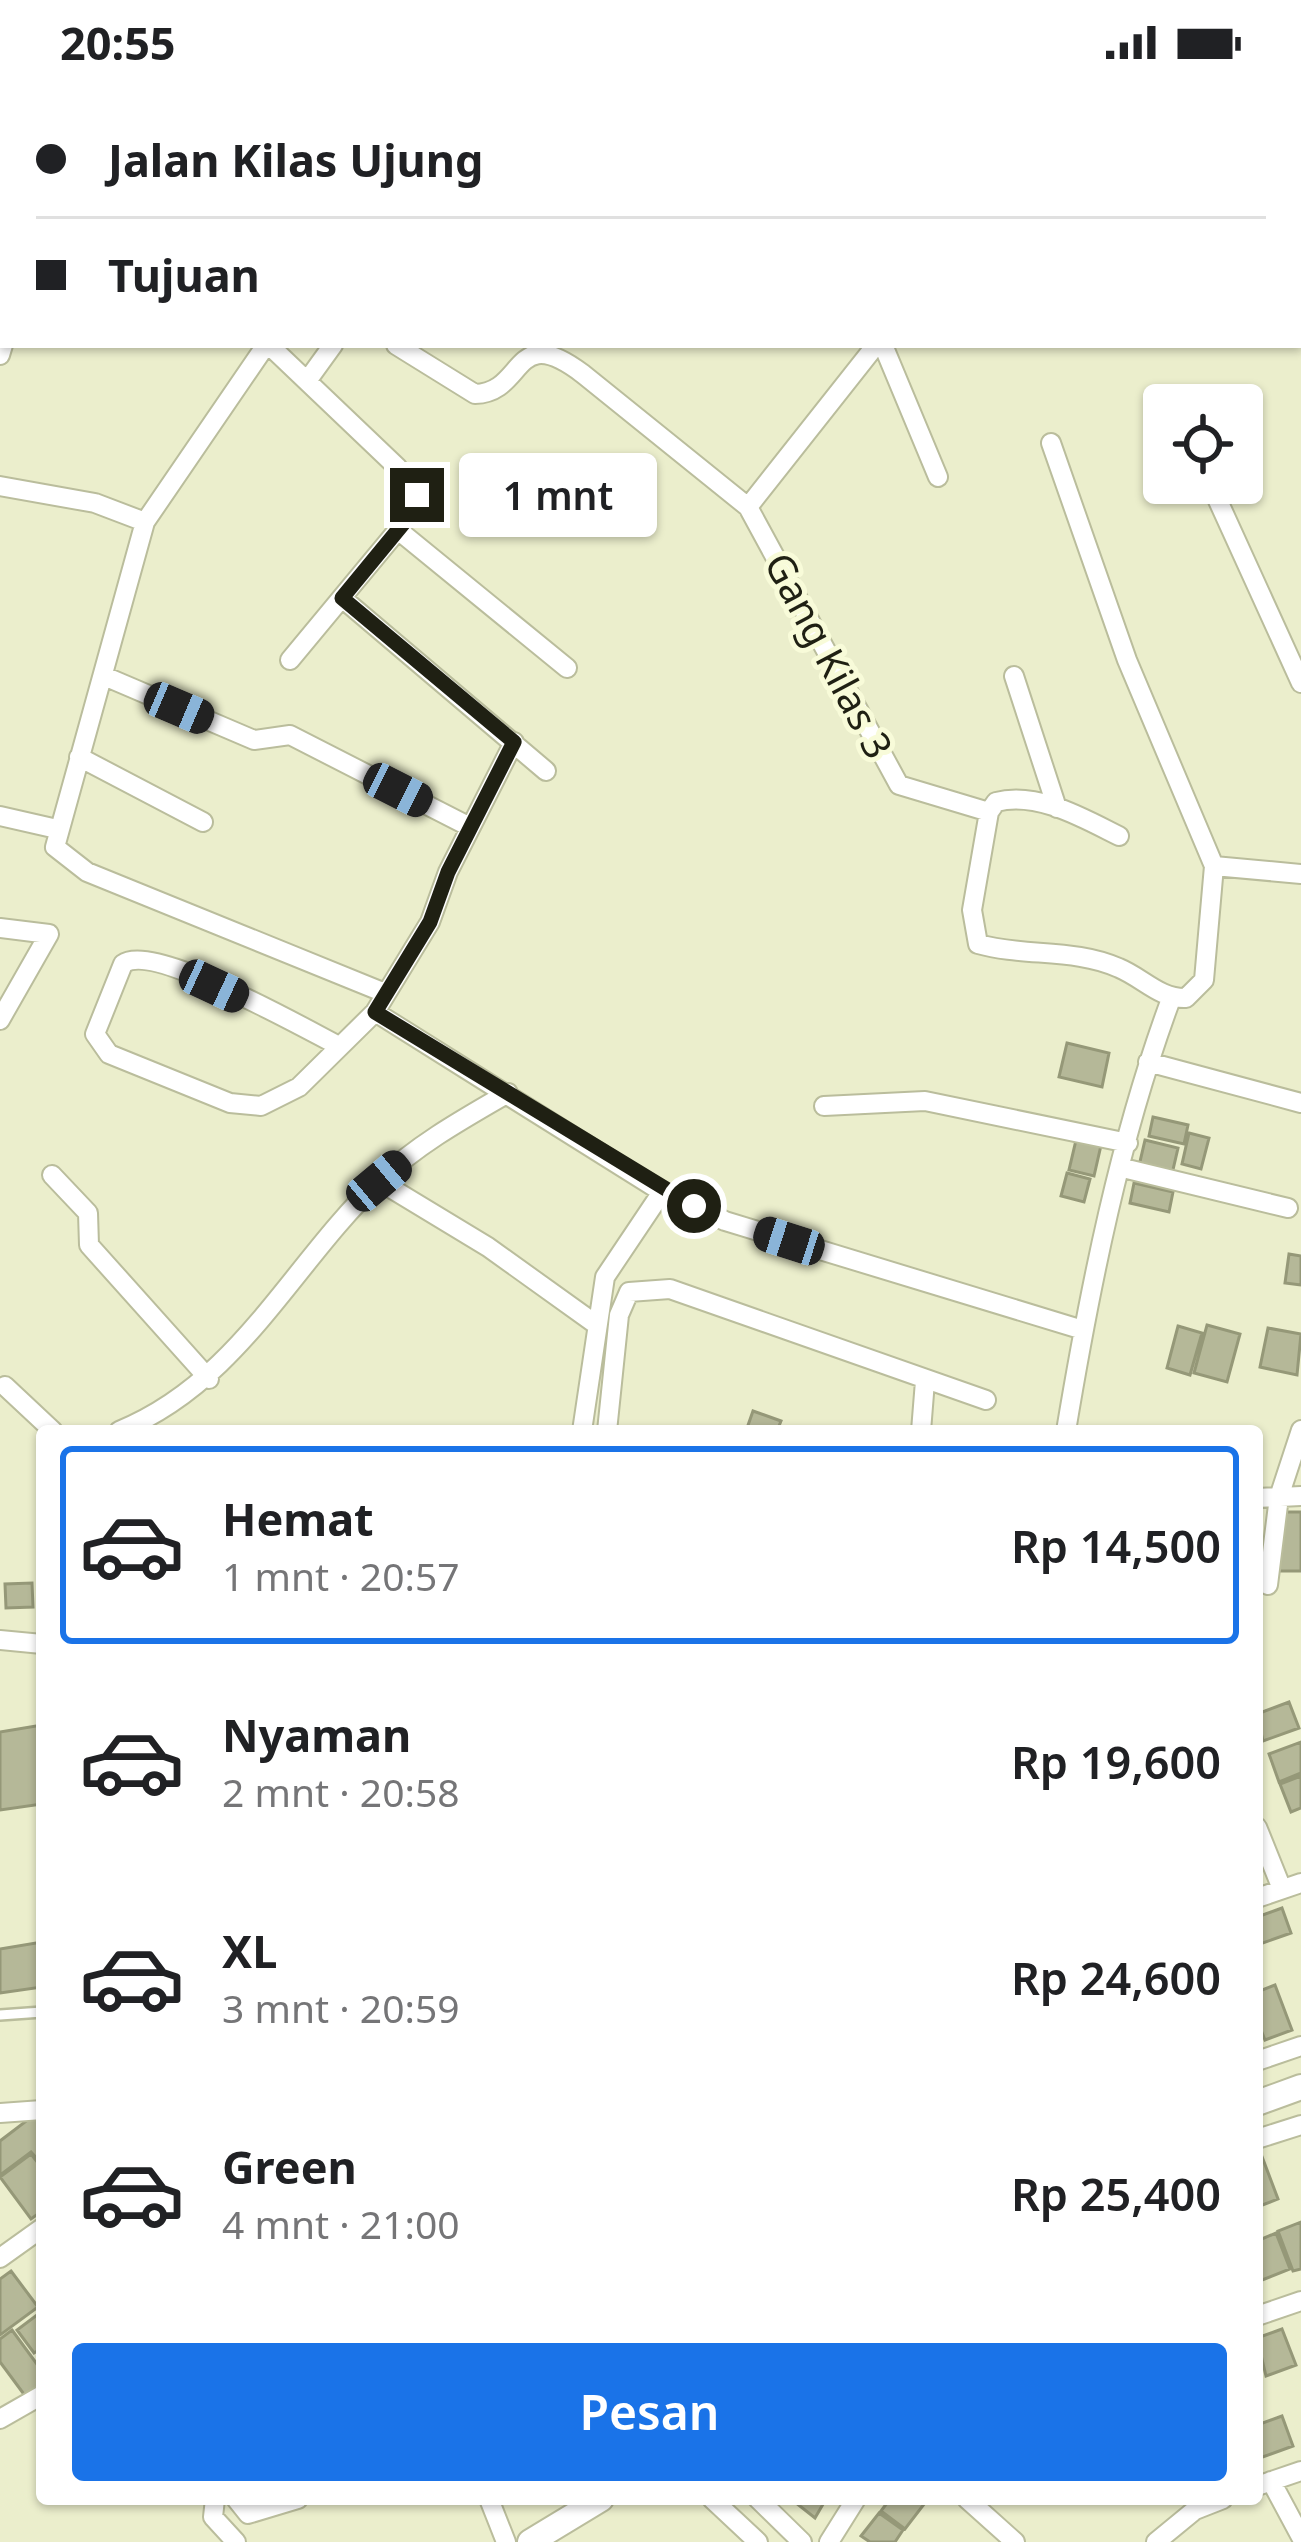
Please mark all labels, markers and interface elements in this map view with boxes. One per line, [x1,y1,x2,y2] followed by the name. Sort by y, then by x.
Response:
[60,12,176,73] text: 20:55
[108,129,484,190] text: Jalan Kilas Ujung
[108,244,260,305] text: Tujuan
[1143,384,1263,504] map controls
[1143,384,1263,504] button: locate
[459,453,657,537] callout: 1 mnt
[390,468,444,522] route end
[503,468,613,521] text: 1 mnt
[754,543,906,767] street label: Gang Kilas 3
[139,677,219,739] car
[358,758,438,822] car
[174,954,254,1018] car
[340,1144,418,1218] car
[667,1179,721,1233] route start
[749,1213,829,1269] car
[222,1488,374,1549] text: Hemat
[78,1491,186,1599] icon: car
[1011,1515,1221,1576] text: Rp 14,500
[222,1549,460,1602] text: 1 mnt · 20:57
[222,1704,411,1765] text: Nyaman
[78,1707,186,1815] icon: car
[1011,1731,1221,1792] text: Rp 19,600
[222,1765,460,1818] text: 2 mnt · 20:58
[222,1920,277,1981] text: XL
[78,1923,186,2031] icon: car
[1011,1947,1221,2008] text: Rp 24,600
[222,1981,460,2034] text: 3 mnt · 20:59
[222,2136,357,2197] text: Green
[78,2139,186,2247] icon: car
[1011,2163,1221,2224] text: Rp 25,400
[222,2197,460,2250] text: 4 mnt · 21:00
[72,2343,1227,2481] button: Pesan

